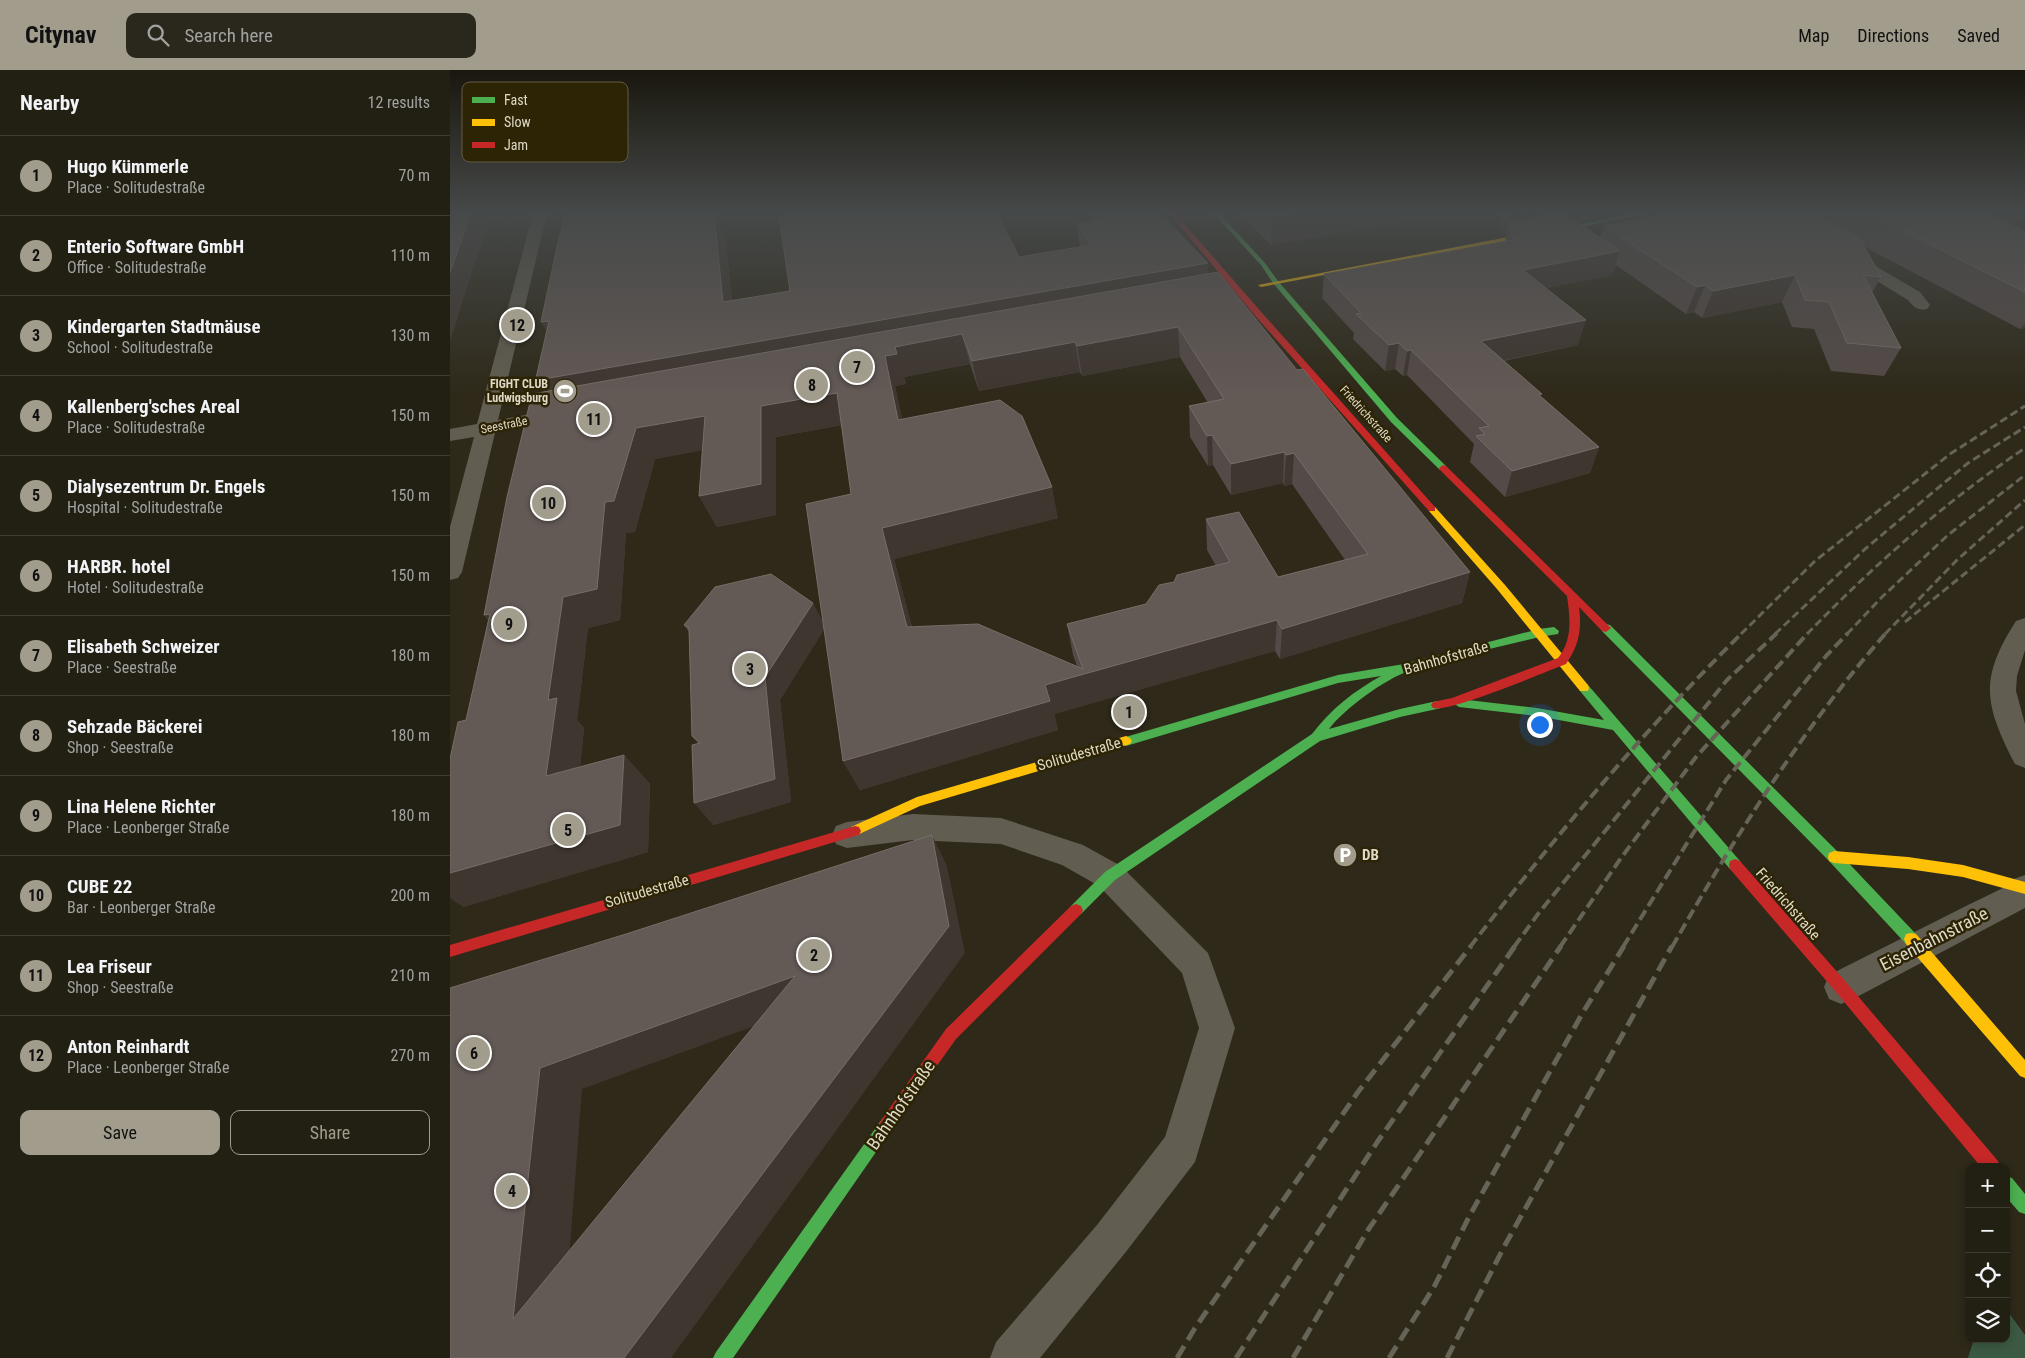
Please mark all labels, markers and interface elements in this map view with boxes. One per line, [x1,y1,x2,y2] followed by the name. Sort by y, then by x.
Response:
[126,13,476,58] search box
[25,21,96,49] text: Citynav
[144,21,172,49] icon: search
[184,24,273,47] text: Search here
[1798,25,1829,46] text: Map
[1857,25,1929,46] text: Directions
[1957,25,2000,46] text: Saved
[462,82,628,162] legend
[20,91,79,115] text: Nearby
[504,92,528,108] text: Fast
[368,93,430,112] text: 12 results
[504,114,531,130] text: Slow
[504,137,528,153] text: Jam
[67,155,189,178] text: Hugo Kümmerle
[32,166,40,185] text: 1
[398,166,430,185] text: 70 m
[67,178,205,197] text: Place · Solitudestraße
[67,235,244,258] text: Enterio Software GmbH
[32,246,40,265] text: 2
[391,246,430,265] text: 110 m
[67,258,206,277] text: Office · Solitudestraße
[501,306,533,344] pin: 12
[67,315,261,338] text: Kindergarten Stadtmäuse
[32,326,40,345] text: 3
[391,326,430,345] text: 130 m
[67,338,213,357] text: School · Solitudestraße
[841,348,873,386] pin: 7
[796,366,828,404] pin: 8
[487,377,548,405] place label: FIGHT CLUB Ludwigsburg
[552,378,578,404] sports icon: FIGHT CLUB Ludwigsburg
[1337,383,1395,446] street label: Friedrichstraße
[67,395,240,418] text: Kallenberg'sches Areal
[578,400,610,438] pin: 11
[32,406,40,425] text: 4
[391,406,430,425] text: 150 m
[479,414,529,436] street label: Seestraße
[67,418,205,437] text: Place · Solitudestraße
[67,475,265,498] text: Dialysezentrum Dr. Engels
[532,484,564,522] pin: 10
[32,486,40,505] text: 5
[391,486,430,505] text: 150 m
[67,498,223,517] text: Hospital · Solitudestraße
[67,555,170,578] text: HARBR. hotel
[32,566,40,585] text: 6
[391,566,430,585] text: 150 m
[67,578,204,597] text: Hotel · Solitudestraße
[493,605,525,643] pin: 9
[67,635,220,658] text: Elisabeth Schweizer
[1402,637,1490,679] street label: Bahnhofstraße
[32,646,40,665] text: 7
[391,646,430,665] text: 180 m
[734,650,766,688] pin: 3
[67,658,177,677] text: Place · Seestraße
[1113,693,1145,731] pin: 1
[1527,712,1553,738] your location
[67,715,202,738] text: Sehzade Bäckerei
[32,726,40,745] text: 8
[391,726,430,745] text: 180 m
[1035,734,1123,774] street label: Solitudestraße
[67,738,174,757] text: Shop · Seestraße
[67,795,216,818] text: Lina Helene Richter
[32,806,40,825] text: 9
[391,806,430,825] text: 180 m
[552,811,584,849] pin: 5
[67,818,229,837] text: Place · Leonberger Straße
[1332,842,1358,868] parking icon: DB
[1362,846,1379,864] place label: DB
[1752,864,1824,944] street label: Friedrichstraße
[603,871,691,911] street label: Solitudestraße
[67,875,132,898] text: CUBE 22
[28,886,44,905] text: 10
[391,886,430,905] text: 200 m
[67,898,216,917] text: Bar · Leonberger Straße
[1876,902,1991,975] street label: Eisenbahnstraße
[798,936,830,974] pin: 2
[67,955,152,978] text: Lea Friseur
[28,966,44,985] text: 11
[391,966,430,985] text: 210 m
[67,978,174,997] text: Shop · Seestraße
[458,1034,490,1072] pin: 6
[67,1035,189,1058] text: Anton Reinhardt
[28,1046,44,1065] text: 12
[391,1046,430,1065] text: 270 m
[862,1056,939,1153] street label: Bahnhofstraße
[67,1058,229,1077] text: Place · Leonberger Straße
[20,1110,220,1155] button: Save
[230,1110,430,1155] button: Share
[1965,1163,2010,1343] map controls
[1965,1163,2010,1208] button: +
[496,1172,528,1210] pin: 4
[1965,1208,2010,1253] button: −
[1965,1253,2010,1298] button: locate
[1965,1298,2010,1343] button: layers

